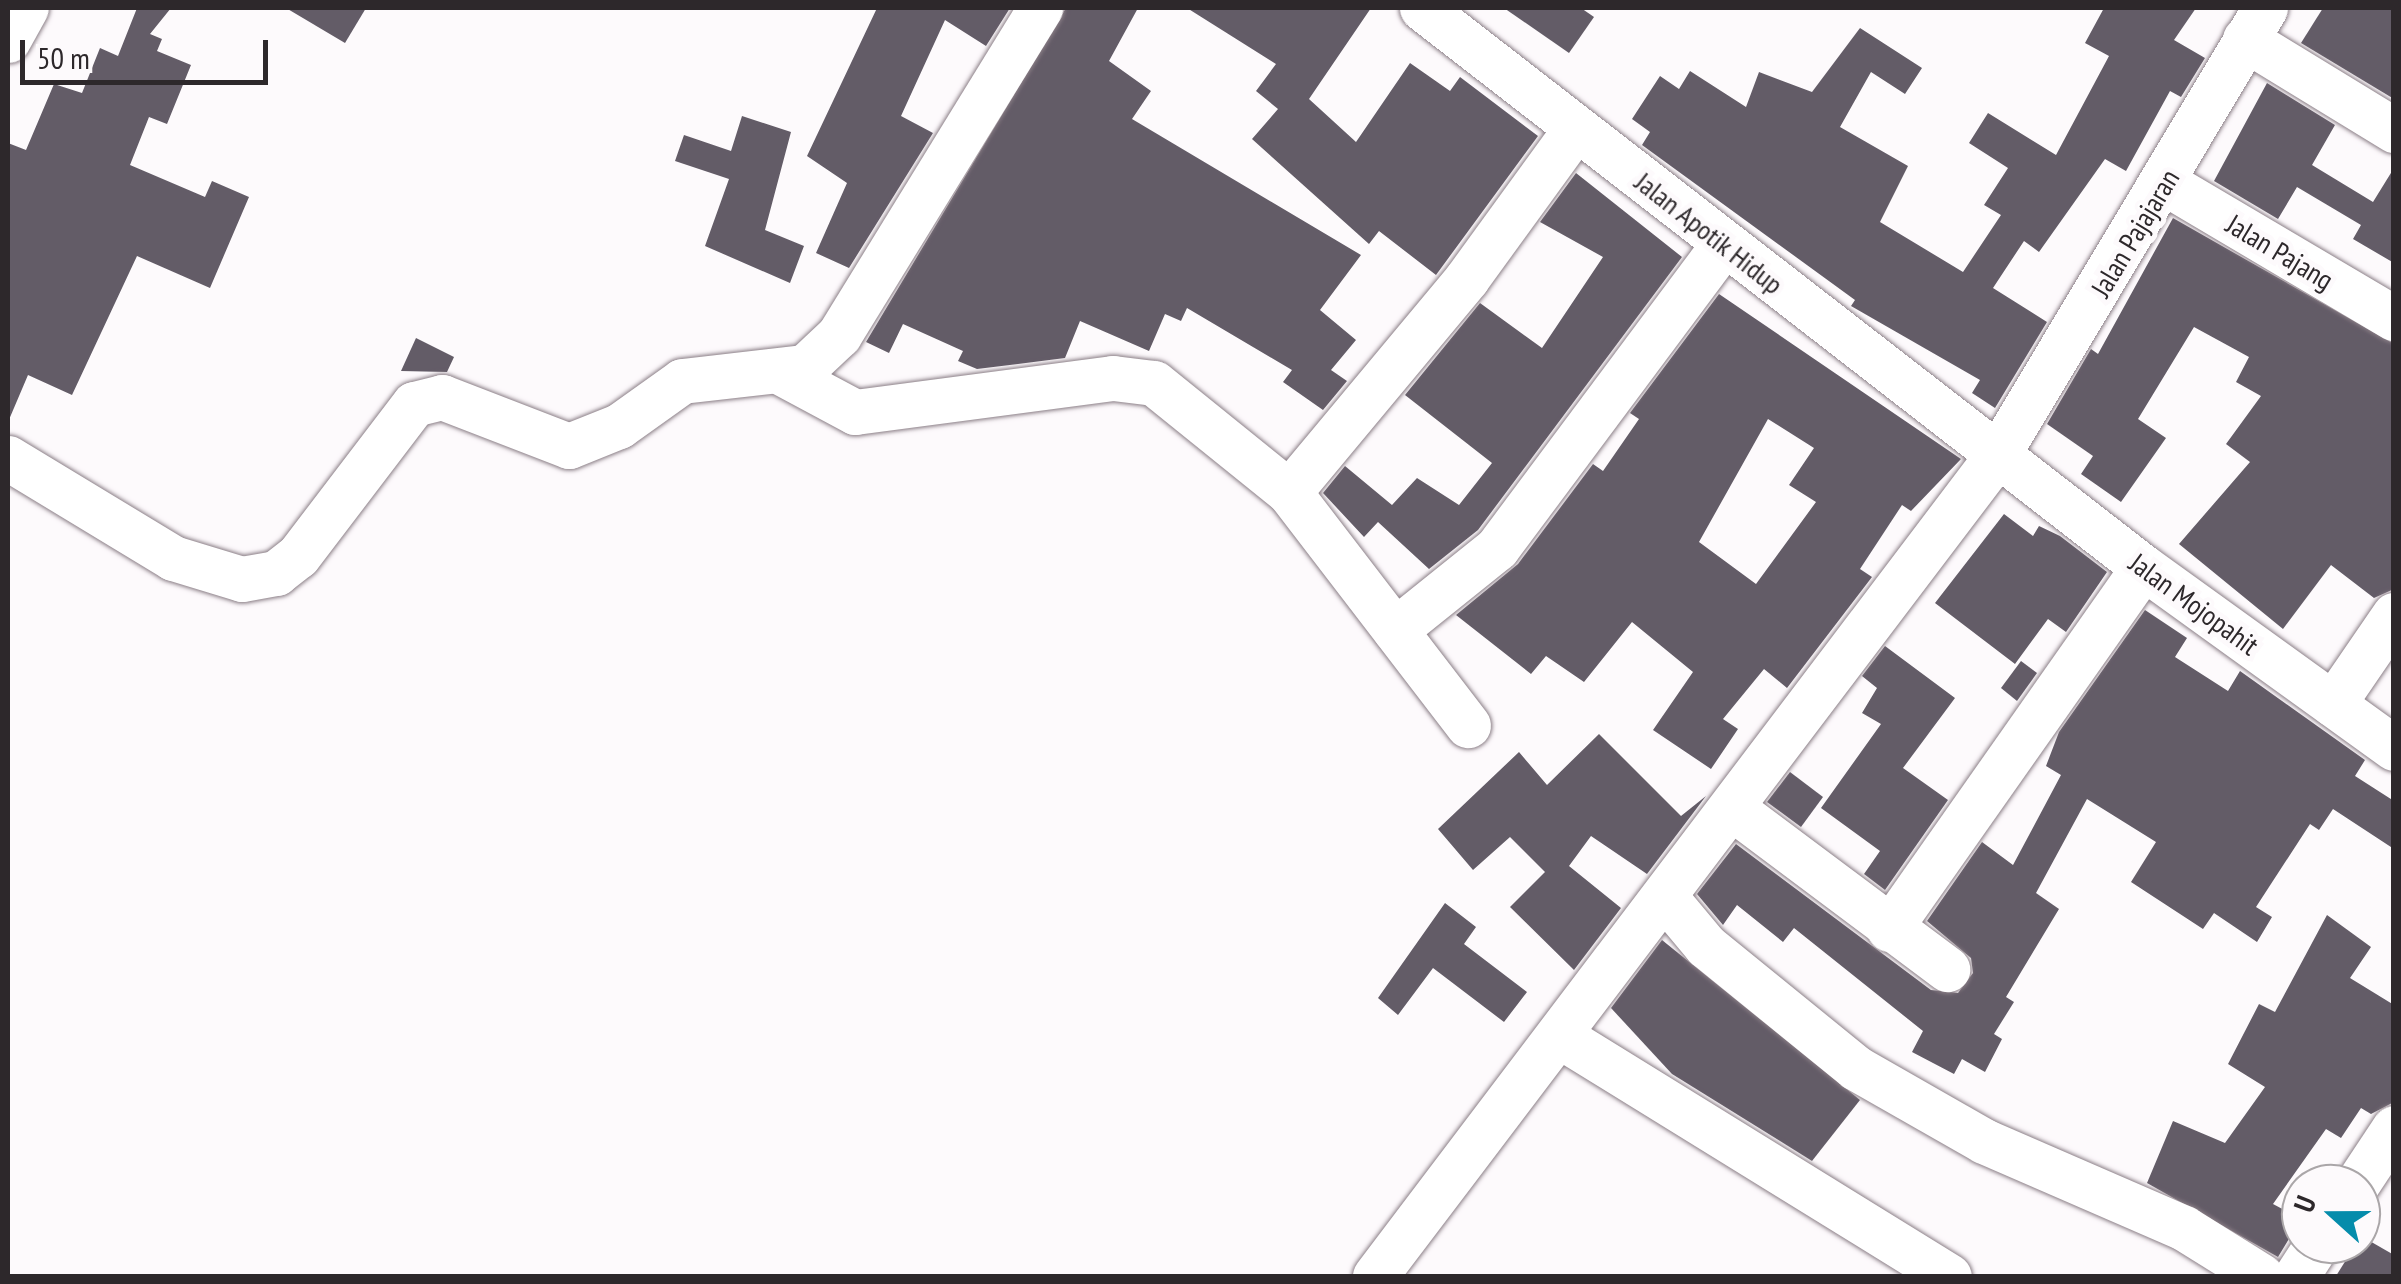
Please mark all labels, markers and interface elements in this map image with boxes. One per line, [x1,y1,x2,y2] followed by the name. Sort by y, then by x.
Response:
[25,20,272,82] scale bar
[37,38,90,77] text: 50 m
[2084,163,2186,303] street label: Jalan Pajajaran
[1628,164,1790,302] street label: Jalan Apotik Hidup
[2221,207,2339,297] street label: Jalan Pajang
[2123,546,2265,662] street label: Jalan Mojopahit
[2281,1164,2381,1264] north arrow
[2285,1190,2324,1217] text: U

